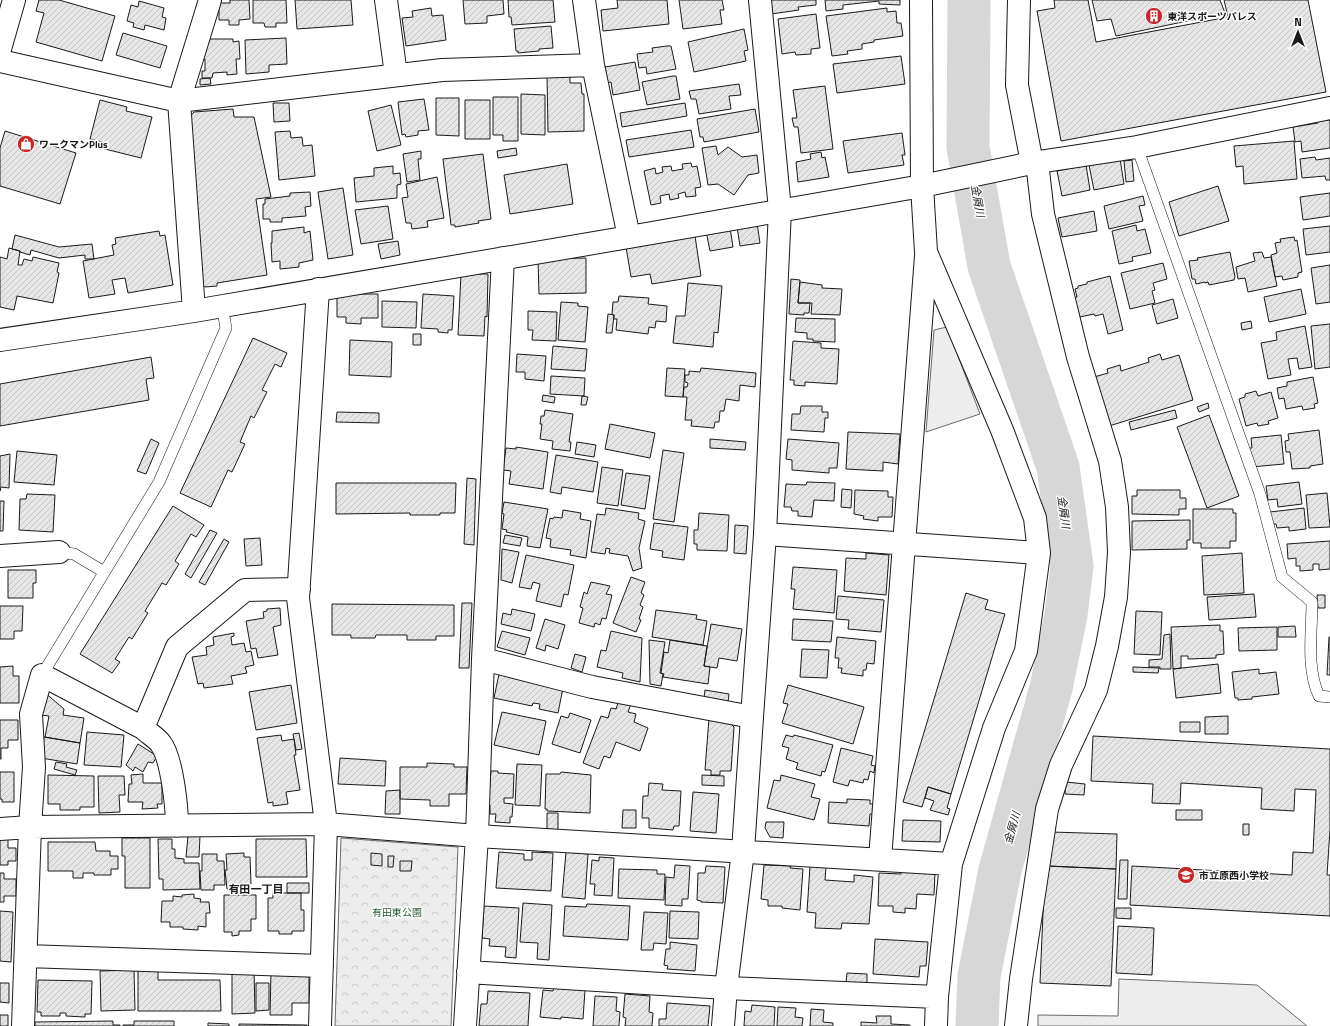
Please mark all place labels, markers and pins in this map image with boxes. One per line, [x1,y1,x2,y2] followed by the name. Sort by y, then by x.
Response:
[1144,6,1164,26] building icon: 東洋スポーツパレス
[1167,9,1257,24] place label: 東洋スポーツパレス
[16,134,36,154] shop icon: ワークマンPlus
[39,137,108,152] place label: ワークマンPlus
[1176,865,1196,885] school or university icon: 市立原西小学校
[1199,868,1269,883] place label: 市立原西小学校

